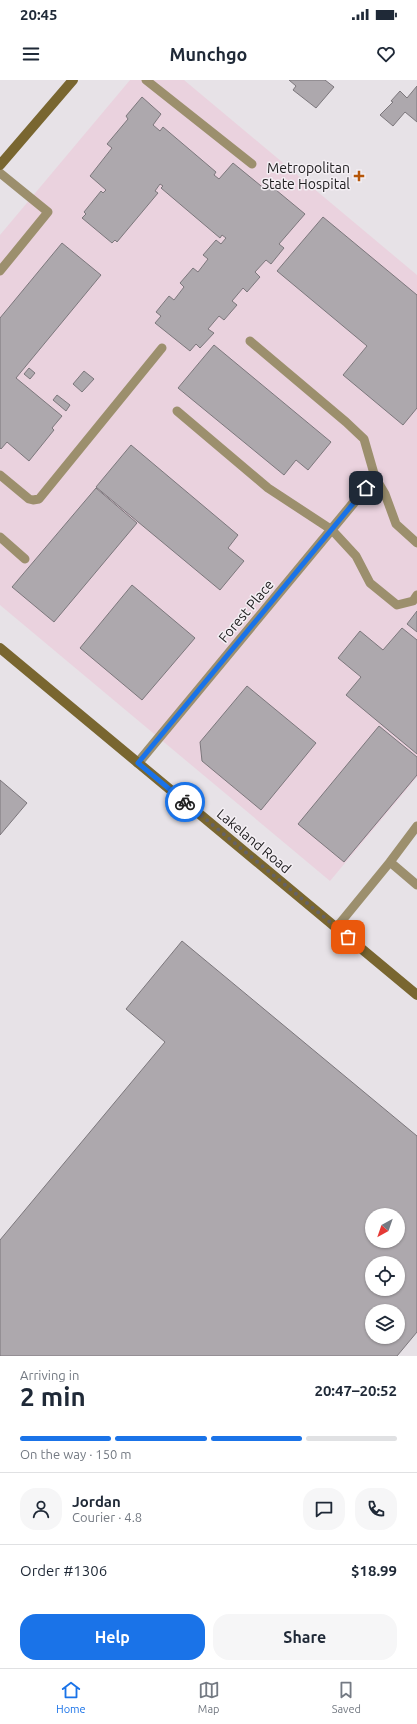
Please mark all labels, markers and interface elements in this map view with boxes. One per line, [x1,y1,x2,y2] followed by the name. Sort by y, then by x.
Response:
[20,6,58,23] text: 20:45
[20,43,42,65] icon: menu
[375,43,397,65] icon: heart
[170,44,247,64] text: Munchgo
[262,160,350,192] place label: Metropolitan State Hospital
[353,170,365,182] marker: Metropolitan State Hospital
[349,471,383,505] pin
[355,477,377,499] icon: home
[215,576,277,646] street label: Forest Place
[165,782,205,822] courier
[174,791,196,813] icon: bike
[214,805,294,877] street label: Lakeland Road
[331,920,365,954] pin
[337,926,359,948] icon: bag
[365,1208,405,1248] north arrow
[365,1208,405,1344] map controls
[365,1256,405,1296] button: locate
[365,1304,405,1344] button: layers
[20,1368,79,1382] text: Arriving in
[20,1382,86,1411] text: 2 min
[314,1382,397,1399] text: 20:47–20:52
[20,1447,132,1461] text: On the way · 150 m
[20,1488,62,1530] button: person
[303,1488,345,1530] button: chat
[355,1488,397,1530] button: phone
[72,1493,121,1510] text: Jordan
[72,1510,142,1524] text: Courier · 4.8
[20,1562,107,1579] text: Order #1306
[351,1562,397,1579] text: $18.99
[20,1614,205,1660] button: Help
[213,1614,397,1660] button: Share
[56,1679,86,1715] tab: Home
[198,1679,220,1715] tab: Map
[332,1679,361,1715] tab: Saved

